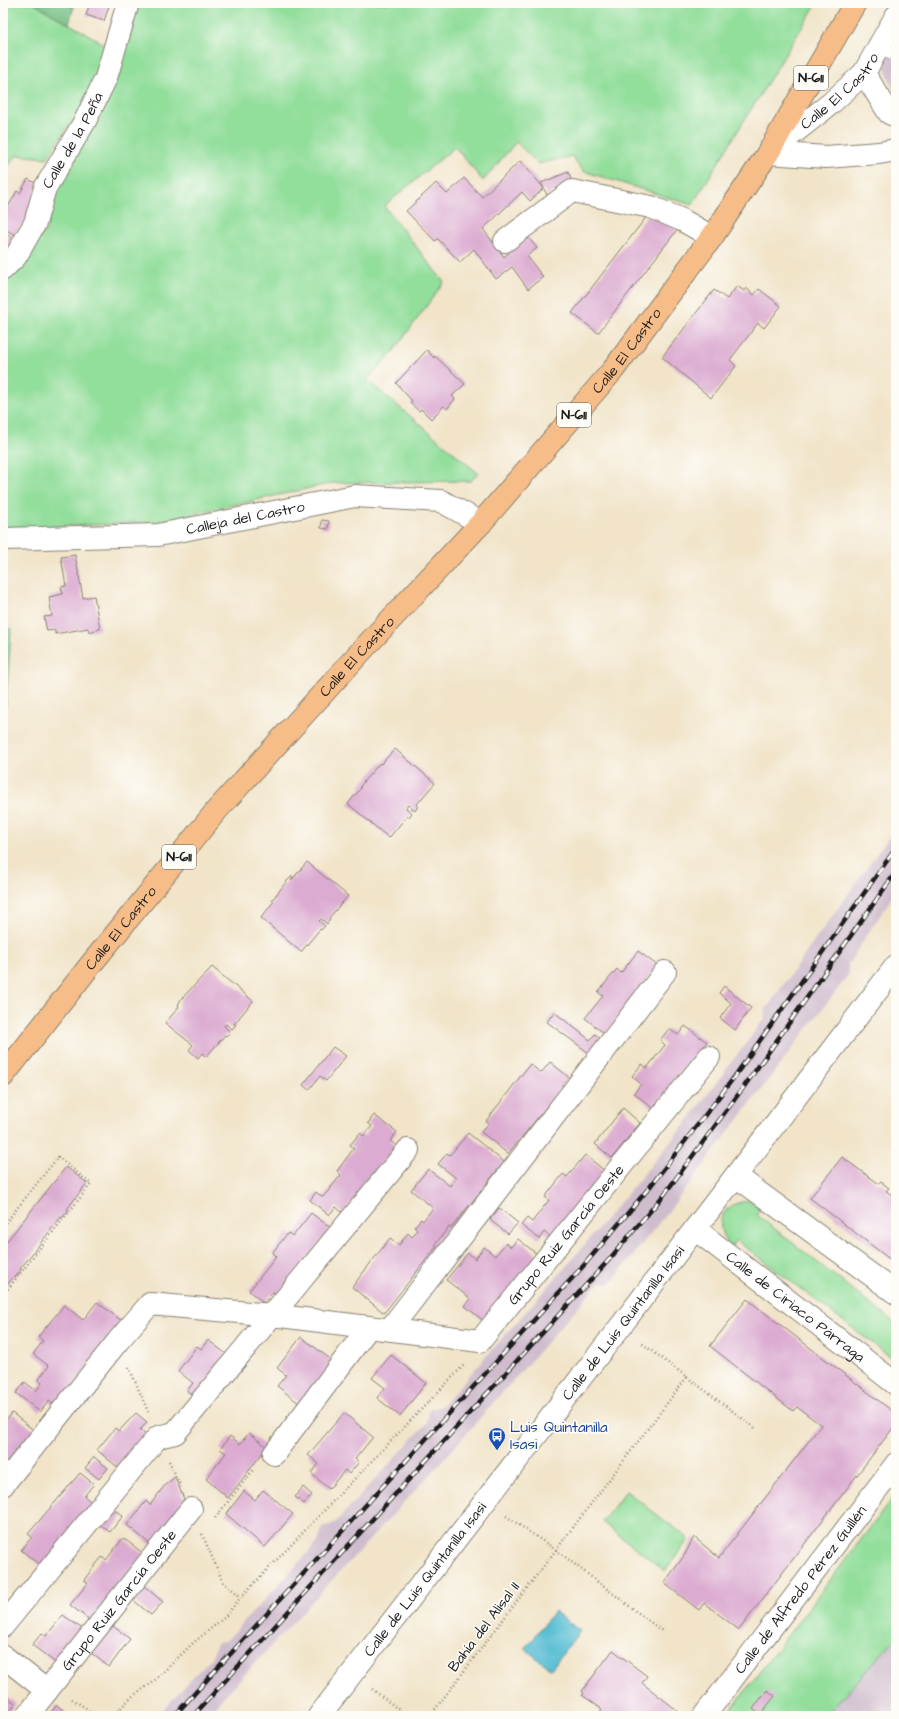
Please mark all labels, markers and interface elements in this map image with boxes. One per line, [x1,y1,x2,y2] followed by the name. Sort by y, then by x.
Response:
[796,49,884,134] street label: Calle El Castro
[794,66,828,90] road number: N-611
[37,88,108,192] street label: Calle de la Peña
[587,303,667,398] street label: Calle El Castro
[557,403,591,427] road number: N-611
[184,496,307,540] street label: Calleja del Castro
[314,611,400,701] street label: Calle El Castro
[162,845,196,869] road number: N-611
[80,881,162,974] street label: Calle El Castro
[503,1160,629,1309] street label: Grupo Ruiz García Oeste
[557,1240,690,1405] street label: Calle de Luis Quintanilla Isasi
[722,1246,870,1367] street label: Calle de Ciriaco Párraga
[510,1417,608,1455] place label: Luis Quintanilla Isasi
[487,1426,507,1451] bus stop icon: Luis Quintanilla Isasi
[358,1497,492,1661] street label: Calle de Luis Quintanilla Isasi
[729,1501,872,1678] street label: Calle de Alfredo Pérez Guillén
[56,1525,181,1675] street label: Grupo Ruiz García Oeste
[443,1578,525,1676] street label: Bahía del Alisal II

